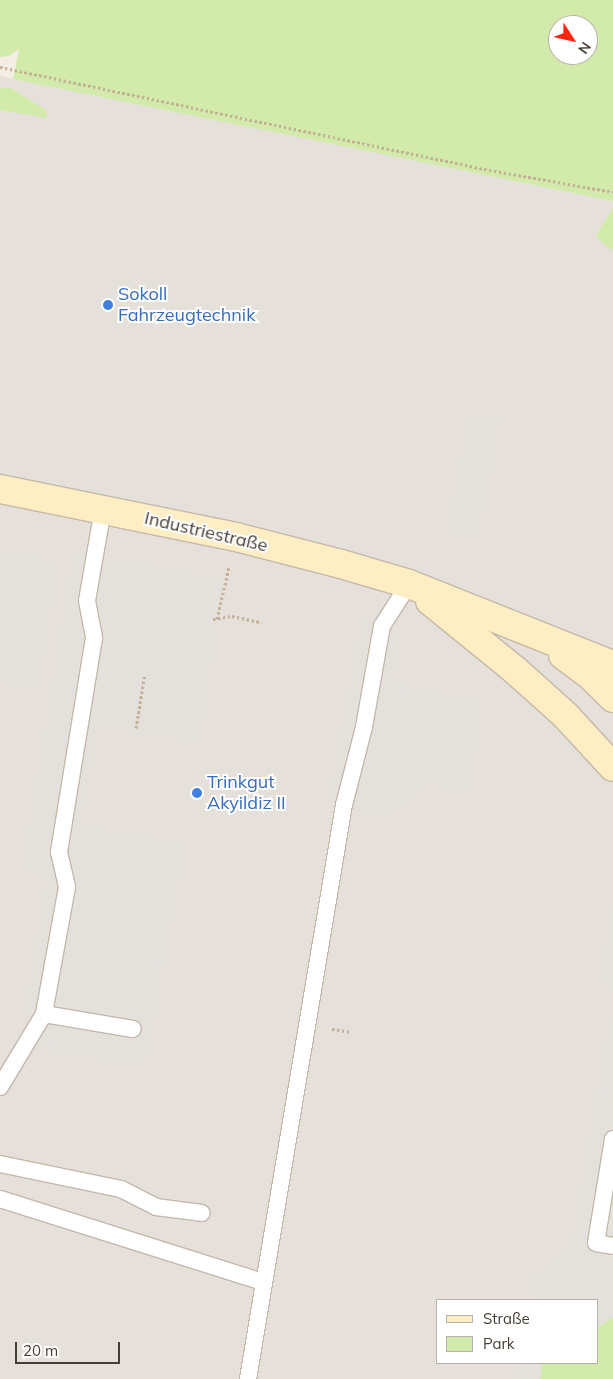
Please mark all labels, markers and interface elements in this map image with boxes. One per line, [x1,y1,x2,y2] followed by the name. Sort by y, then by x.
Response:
[548,15,598,65] north arrow
[574,39,595,58] text: N
[118,284,255,326] place label: Sokoll Fahrzeugtechnik
[102,299,114,311] marker: Sokoll Fahrzeugtechnik
[142,507,270,557] street label: Industriestraße
[207,772,286,814] place label: Trinkgut Akyildiz II
[191,787,203,799] marker: Trinkgut Akyildiz II
[436,1299,598,1364] legend
[483,1309,530,1328] text: Straße
[18,1332,122,1364] scale bar
[483,1334,515,1353] text: Park
[23,1341,58,1360] text: 20 m

